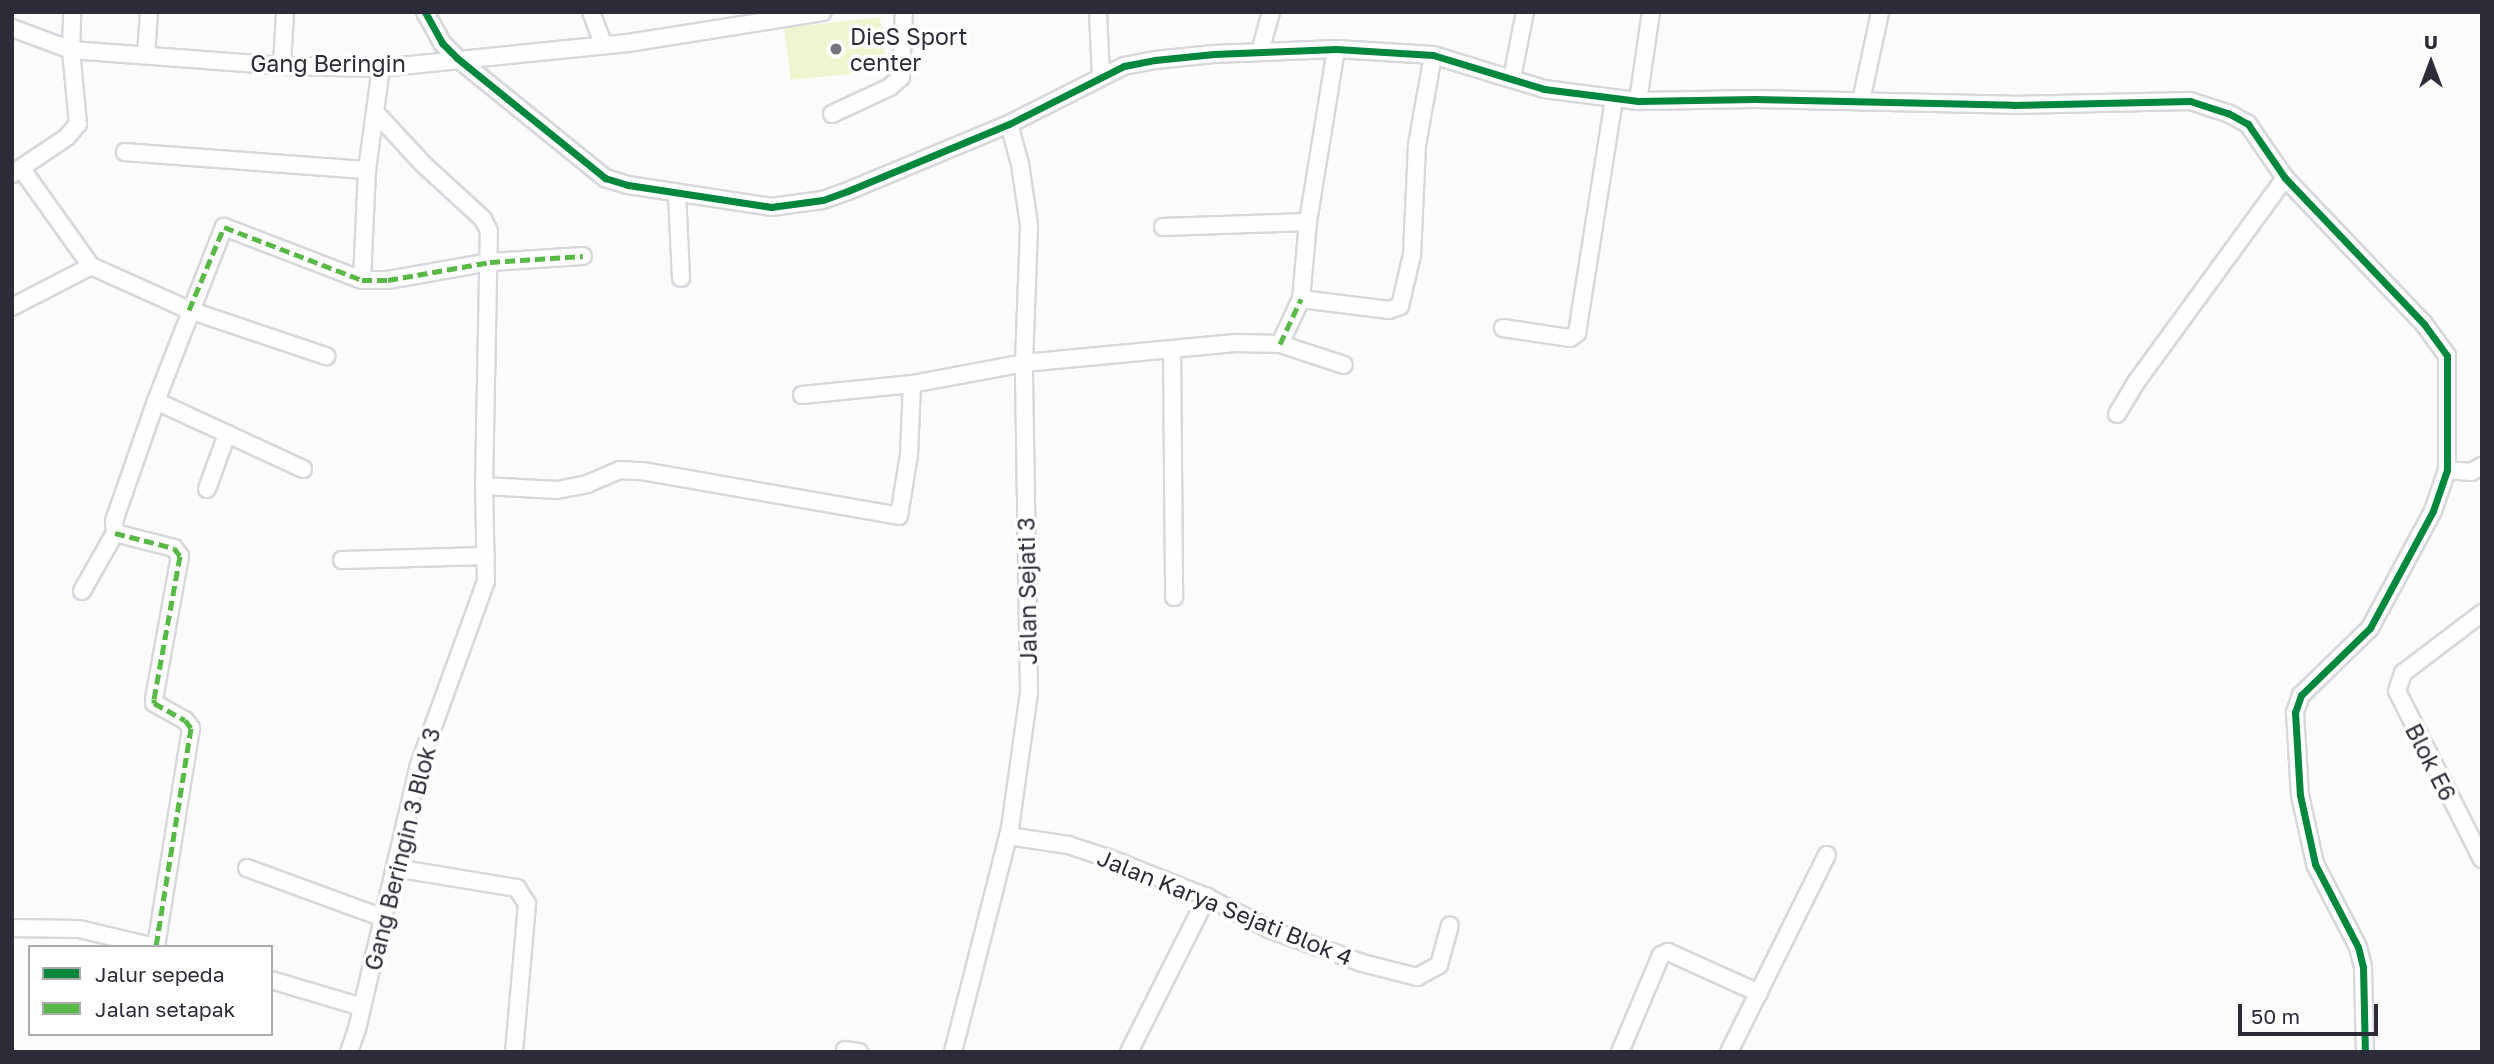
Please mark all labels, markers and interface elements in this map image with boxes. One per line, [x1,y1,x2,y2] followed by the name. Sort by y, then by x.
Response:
[850,22,967,76] place label: DieS Sport center
[2396,28,2466,98] north arrow
[2424,30,2438,53] text: U
[828,41,844,57] marker: DieS Sport center
[250,49,406,77] street label: Gang Beringin
[1012,517,1042,665] street label: Jalan Sejati 3
[2400,719,2462,805] street label: Blok E6
[358,725,446,973] street label: Gang Beringin 3 Blok 3
[1094,843,1356,971] street label: Jalan Karya Sejati Blok 4
[28,945,273,1036] legend
[95,961,225,987] text: Jalur sepeda
[2242,990,2382,1034] scale bar
[95,996,236,1022] text: Jalan setapak
[2251,1003,2300,1029] text: 50 m

